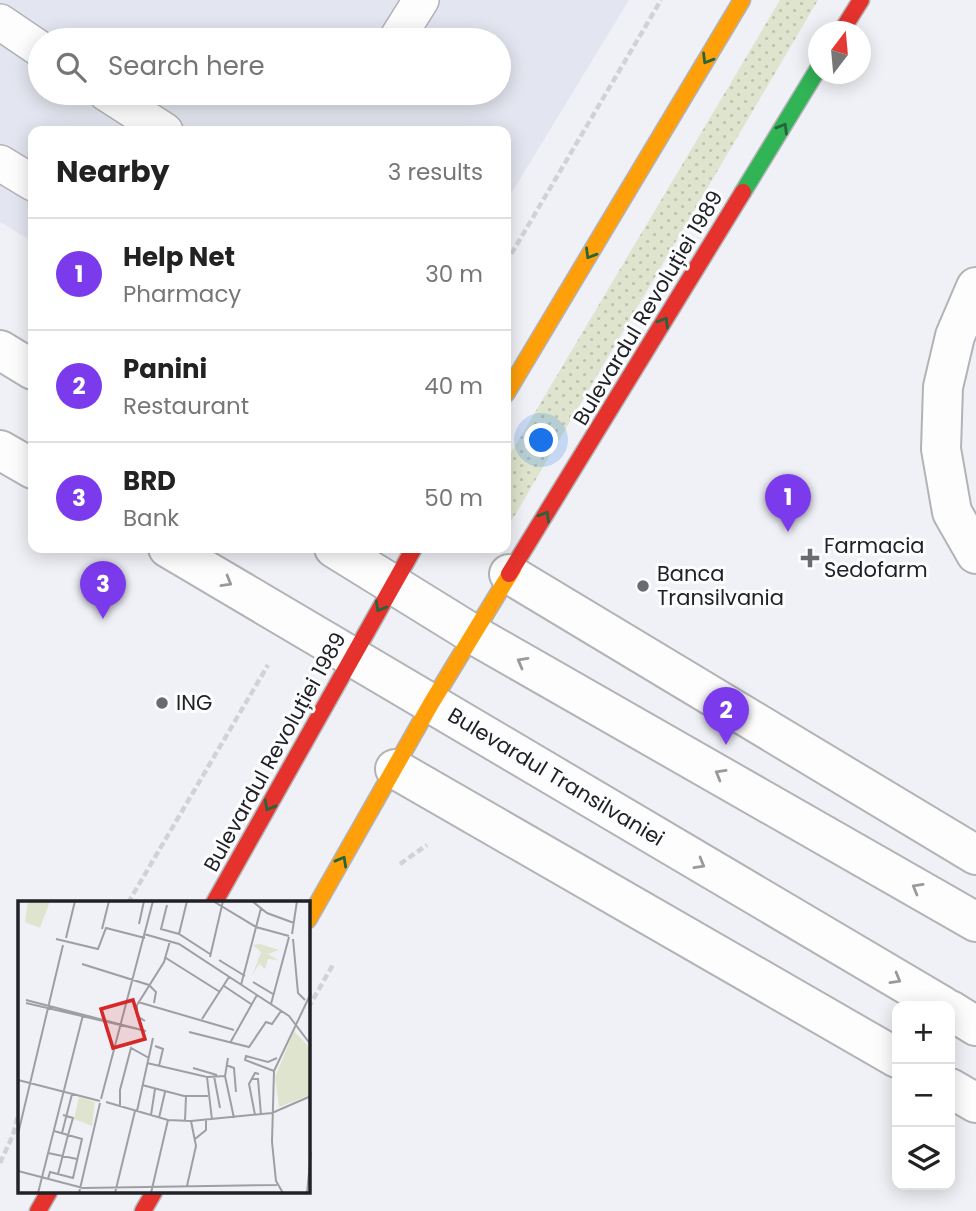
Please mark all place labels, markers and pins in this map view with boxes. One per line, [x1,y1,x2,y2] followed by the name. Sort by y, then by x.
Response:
[765,474,811,532] pin: 1
[824,531,928,584] place label: Farmacia Sedofarm
[802,550,818,566] marker: Farmacia Sedofarm
[657,559,784,612] place label: Banca Transilvania
[80,561,126,619] pin: 3
[635,578,651,594] marker: Banca Transilvania
[703,687,749,745] pin: 2
[176,688,212,717] place label: ING
[154,695,170,711] marker: ING

